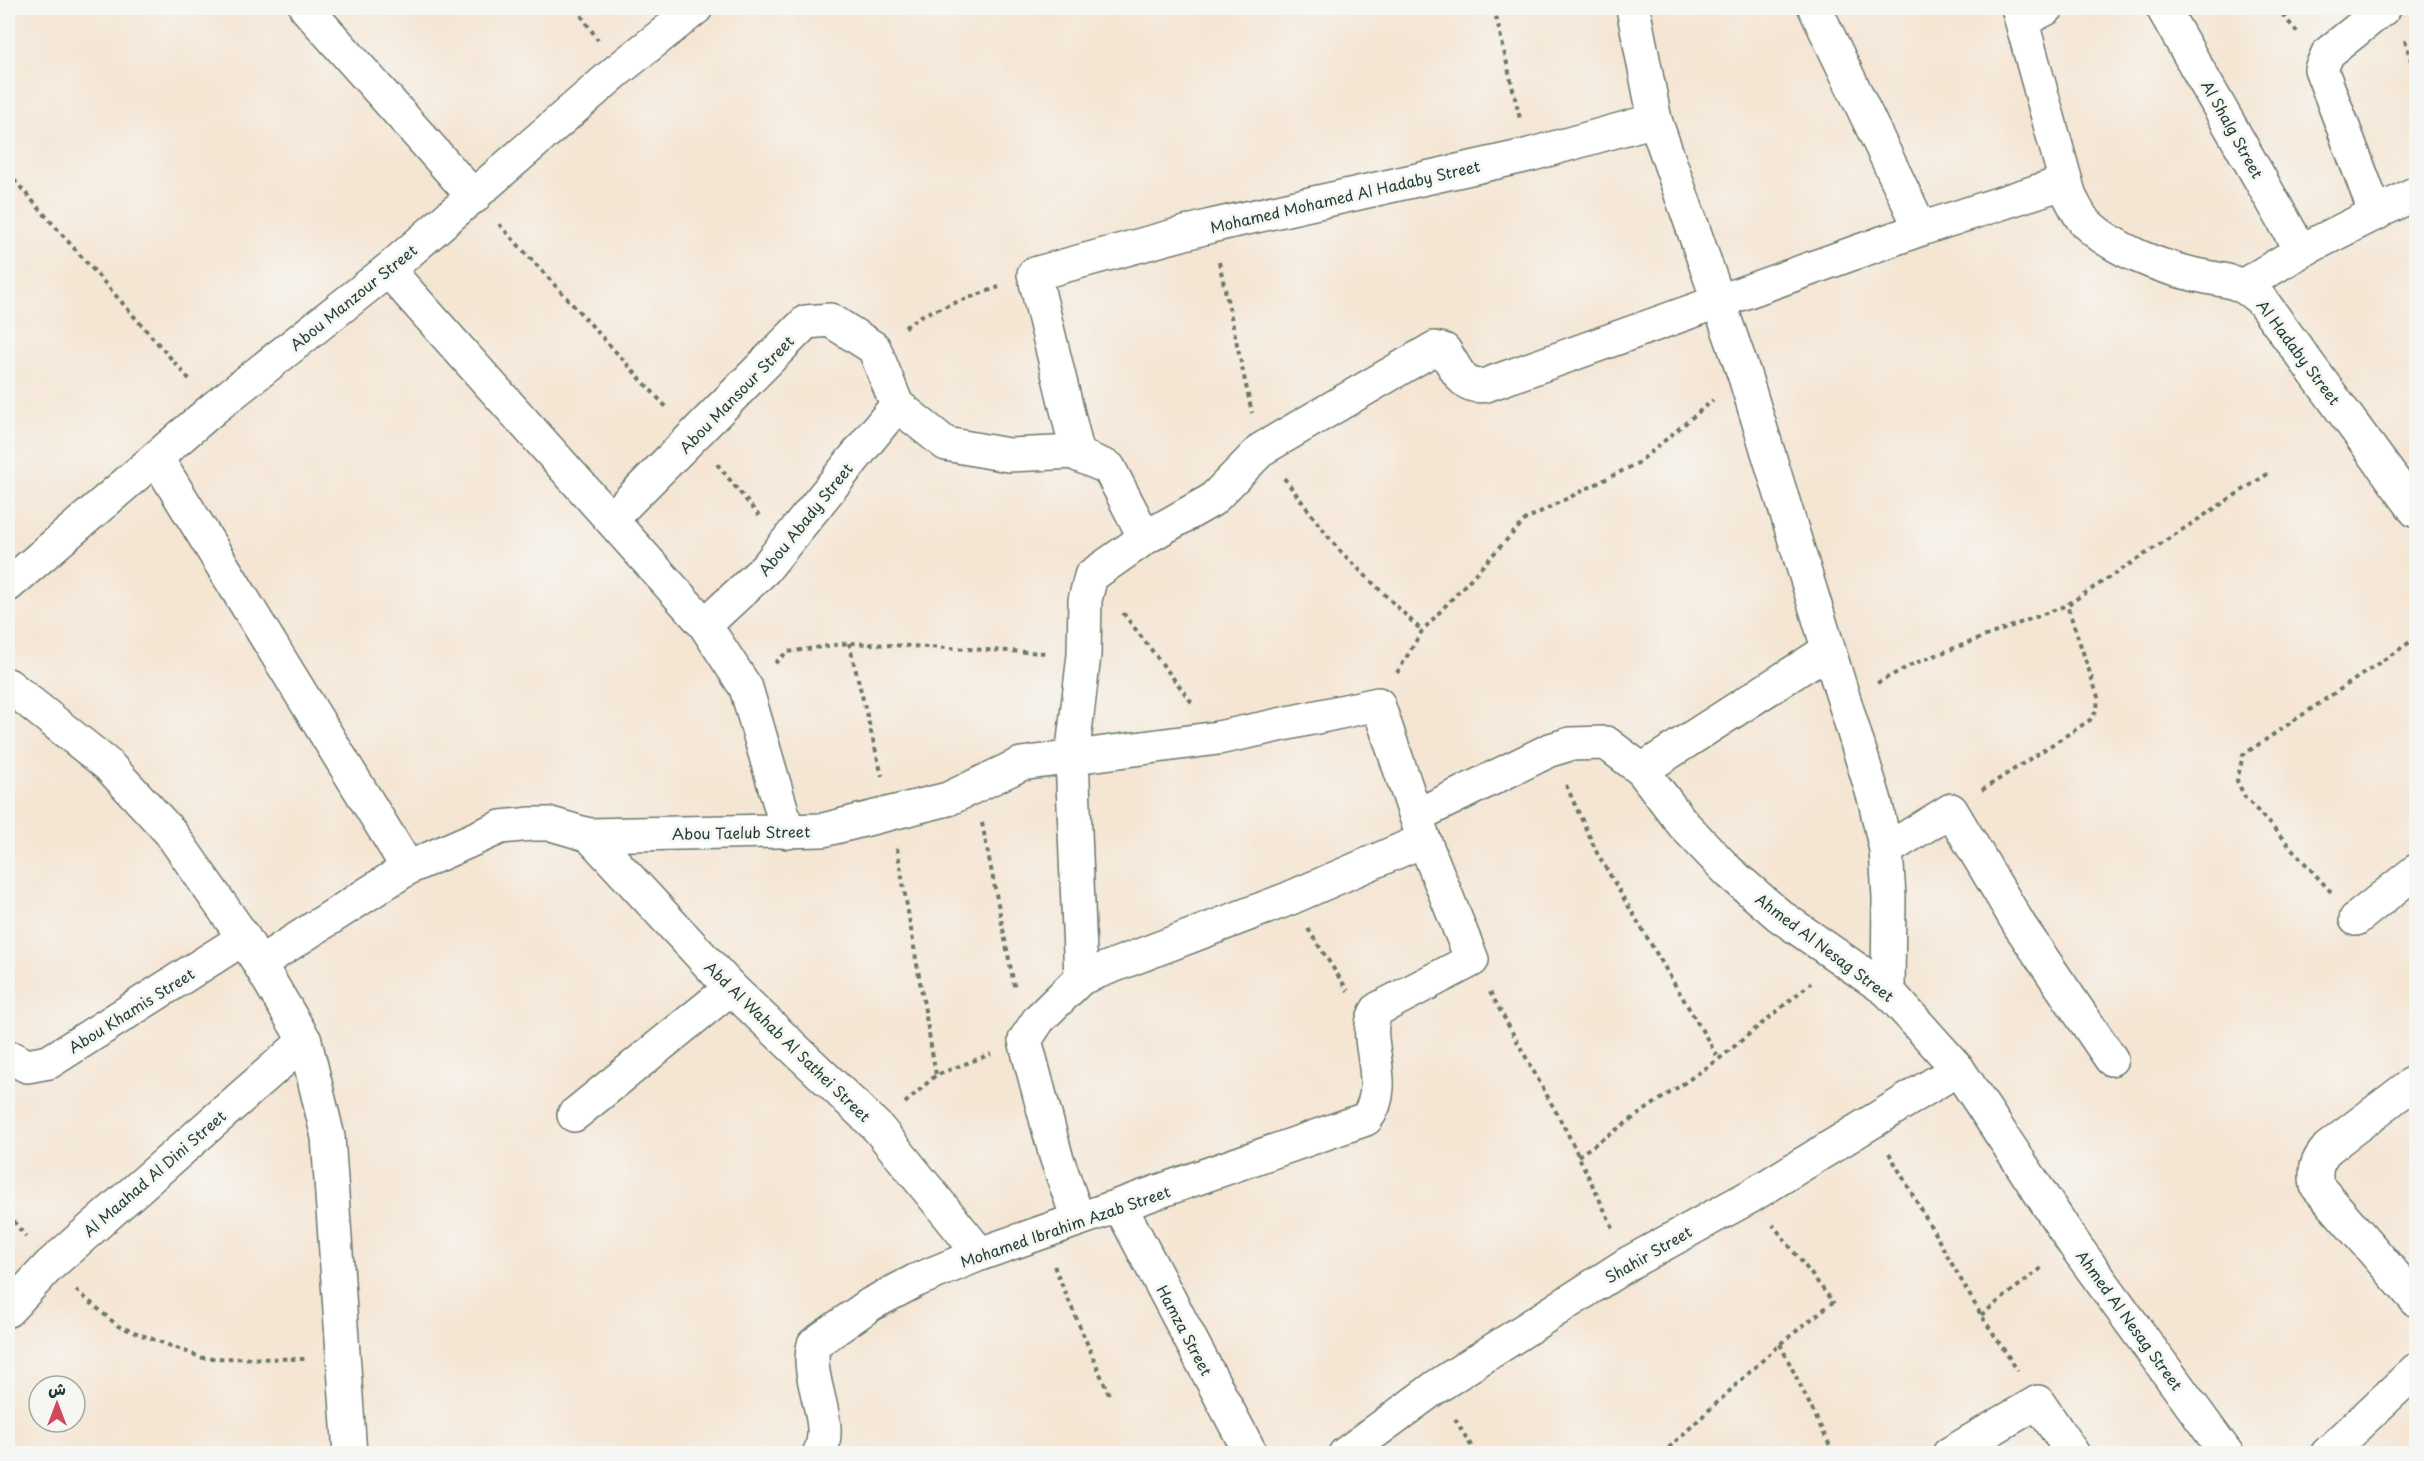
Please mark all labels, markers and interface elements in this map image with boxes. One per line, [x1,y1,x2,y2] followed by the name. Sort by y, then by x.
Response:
[2196,76,2270,182] street label: Al Shalg Street
[1208,154,1482,238] street label: Mohamed Mohamed Al Hadaby Street
[284,238,422,356] street label: Abou Manzour Street
[2252,294,2346,410] street label: Al Hadaby Street
[673,330,799,458] street label: Abou Mansour Street
[752,458,858,580] street label: Abou Abady Street
[672,819,810,845] street label: Abou Taelub Street
[1751,887,1899,1007] street label: Ahmed Al Nesag Street
[700,955,876,1127] street label: Abd Al Wahab Al Sathei Street
[63,962,199,1058] street label: Abou Khamis Street
[77,1104,231,1242] street label: Al Maahad Al Dini Street
[957,1179,1173,1273] street label: Mohamed Ibrahim Azab Street
[1600,1220,1696,1288] street label: Shahir Street
[2071,1245,2189,1395] street label: Ahmed Al Nesag Street
[1152,1281,1219,1380] street label: Hamza Street
[27,1374,87,1434] north arrow
[48,1376,66,1400] text: ش

